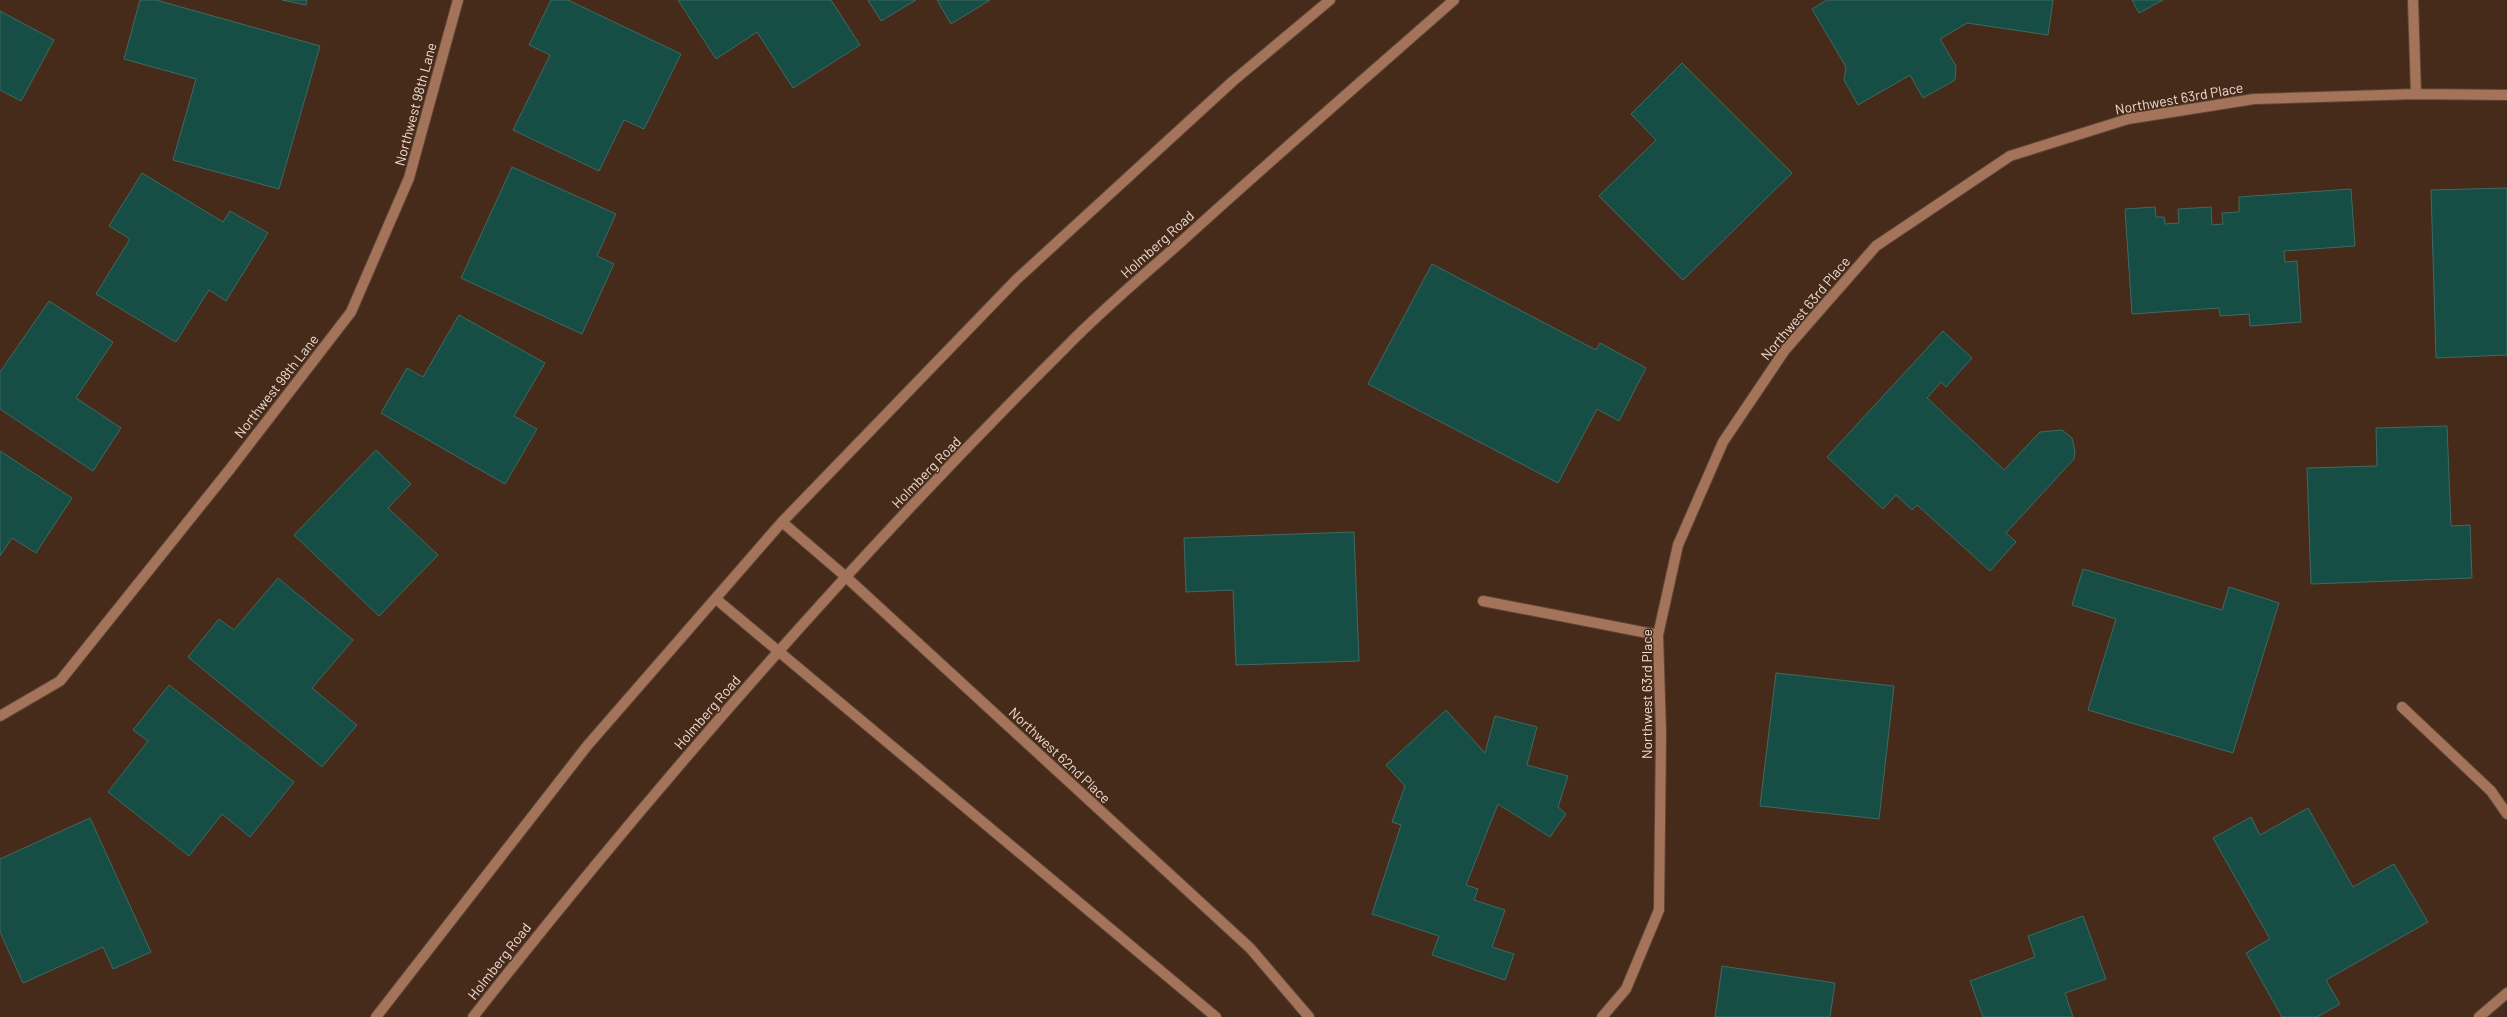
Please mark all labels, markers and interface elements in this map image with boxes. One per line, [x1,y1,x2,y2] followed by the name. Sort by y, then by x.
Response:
[390,41,440,167] street label: Northwest 98th Lane
[2114,78,2244,118] street label: Northwest 63rd Place
[1117,207,1197,281] street label: Holmberg Road
[1757,253,1853,363] street label: Northwest 63rd Place
[230,331,322,441] street label: Northwest 98th Lane
[888,433,964,511] street label: Holmberg Road
[1638,629,1655,759] street label: Northwest 63rd Place
[670,671,744,753] street label: Holmberg Road
[1006,704,1114,806] street label: Northwest 62nd Place
[464,919,534,1003] street label: Holmberg Road

